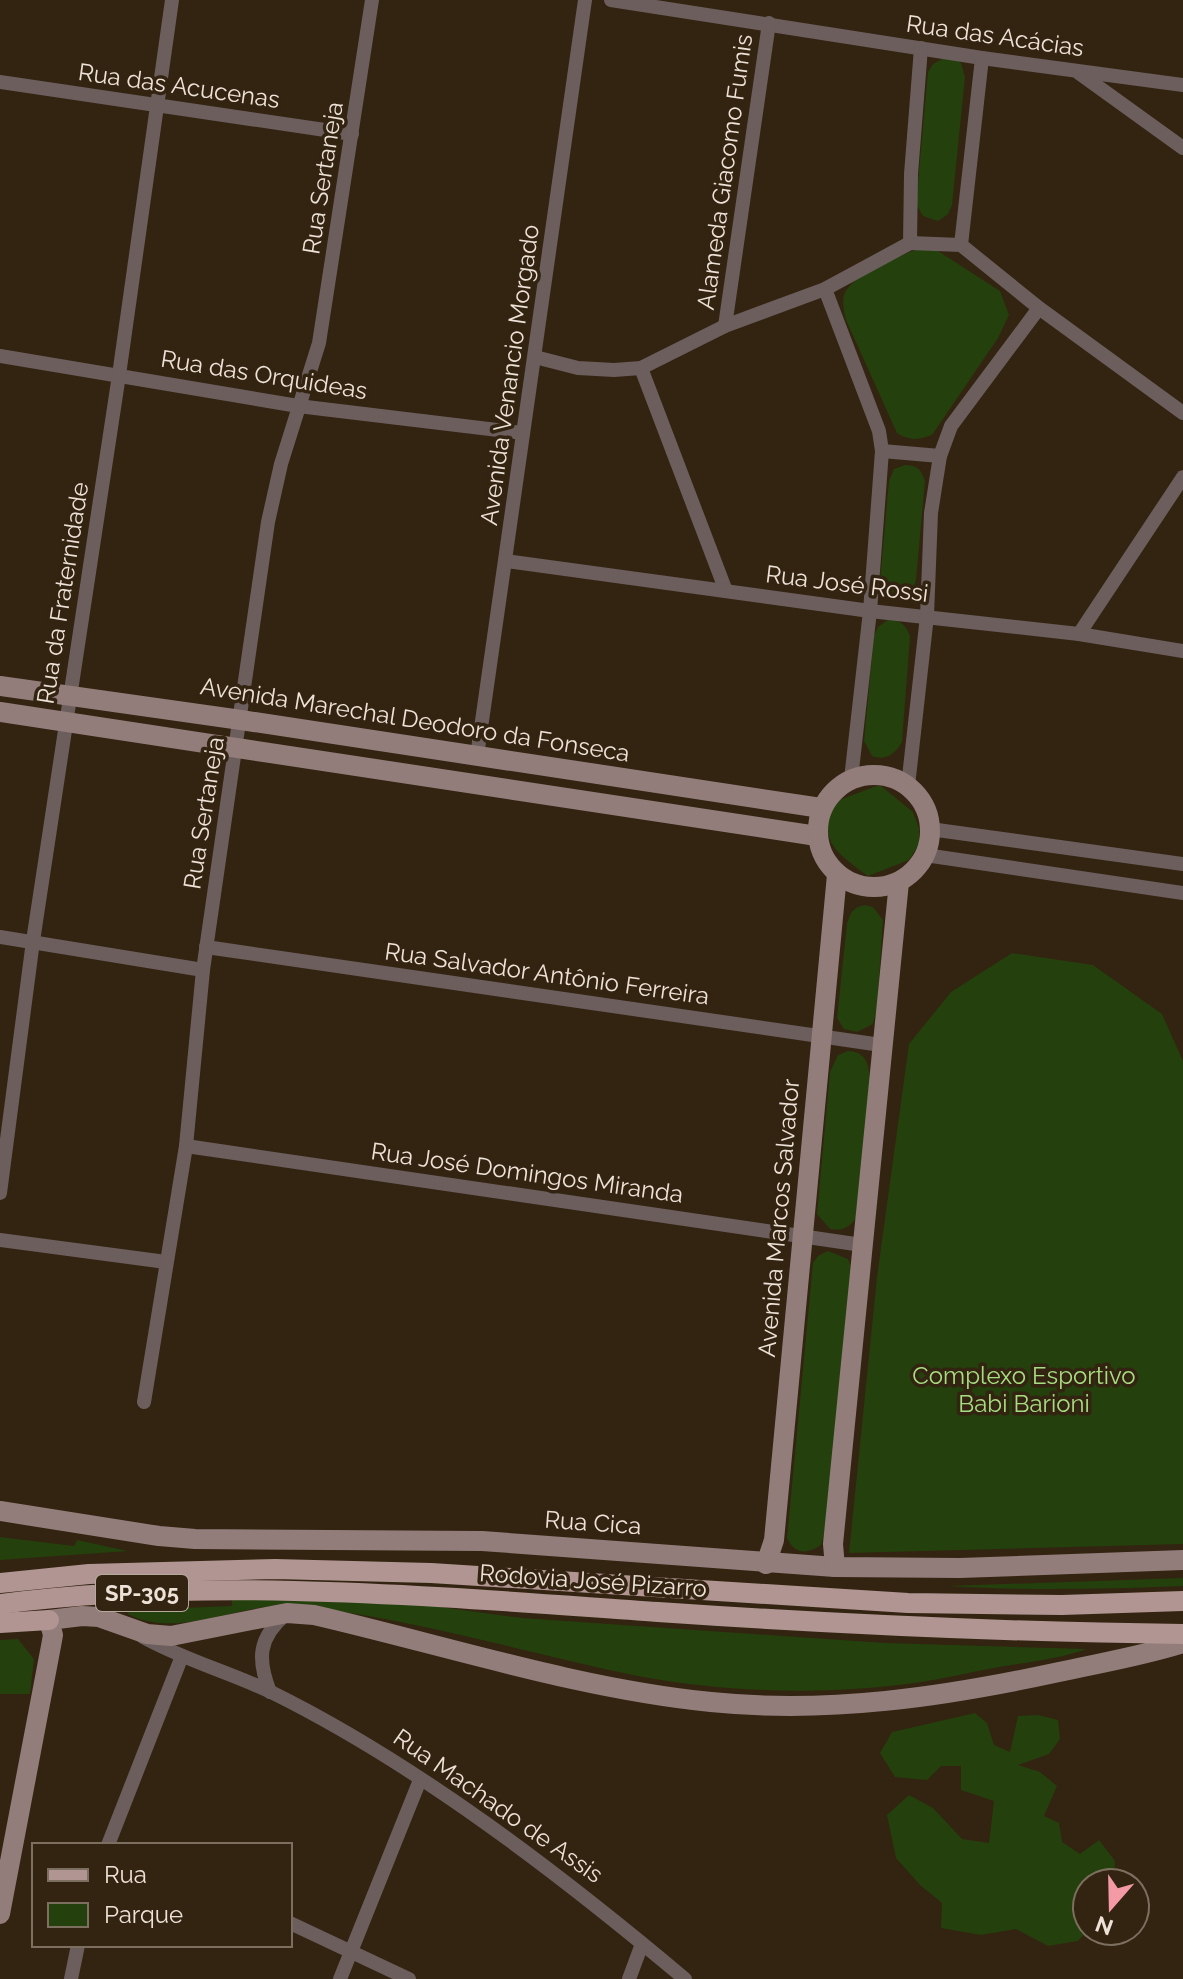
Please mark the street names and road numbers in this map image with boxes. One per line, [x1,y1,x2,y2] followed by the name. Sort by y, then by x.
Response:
[904,9,1086,62] street label: Rua das Acácias
[691,32,758,312] street label: Alameda Giacomo Fumis
[77,57,282,114] street label: Rua das Acucenas
[296,100,349,256] street label: Rua Sertaneja
[474,223,545,527] street label: Avenida Venancio Morgado
[159,344,369,405] street label: Rua das Orquideas
[31,480,94,706] street label: Rua da Fraternidade
[764,559,930,608] street label: Rua José Rossi
[198,671,632,768] street label: Avenida Marechal Deodoro da Fonseca
[177,735,230,891] street label: Rua Sertaneja
[383,936,711,1011] street label: Rua Salvador Antônio Ferreira
[752,1077,805,1358] street label: Avenida Marcos Salvador
[369,1136,685,1209] street label: Rua José Domingos Miranda
[544,1505,642,1540] street label: Rua Cica
[478,1558,708,1603] street label: Rodovia José Pizarro
[96,1575,188,1611] road number: SP-305
[388,1722,609,1889] street label: Rua Machado de Assis

